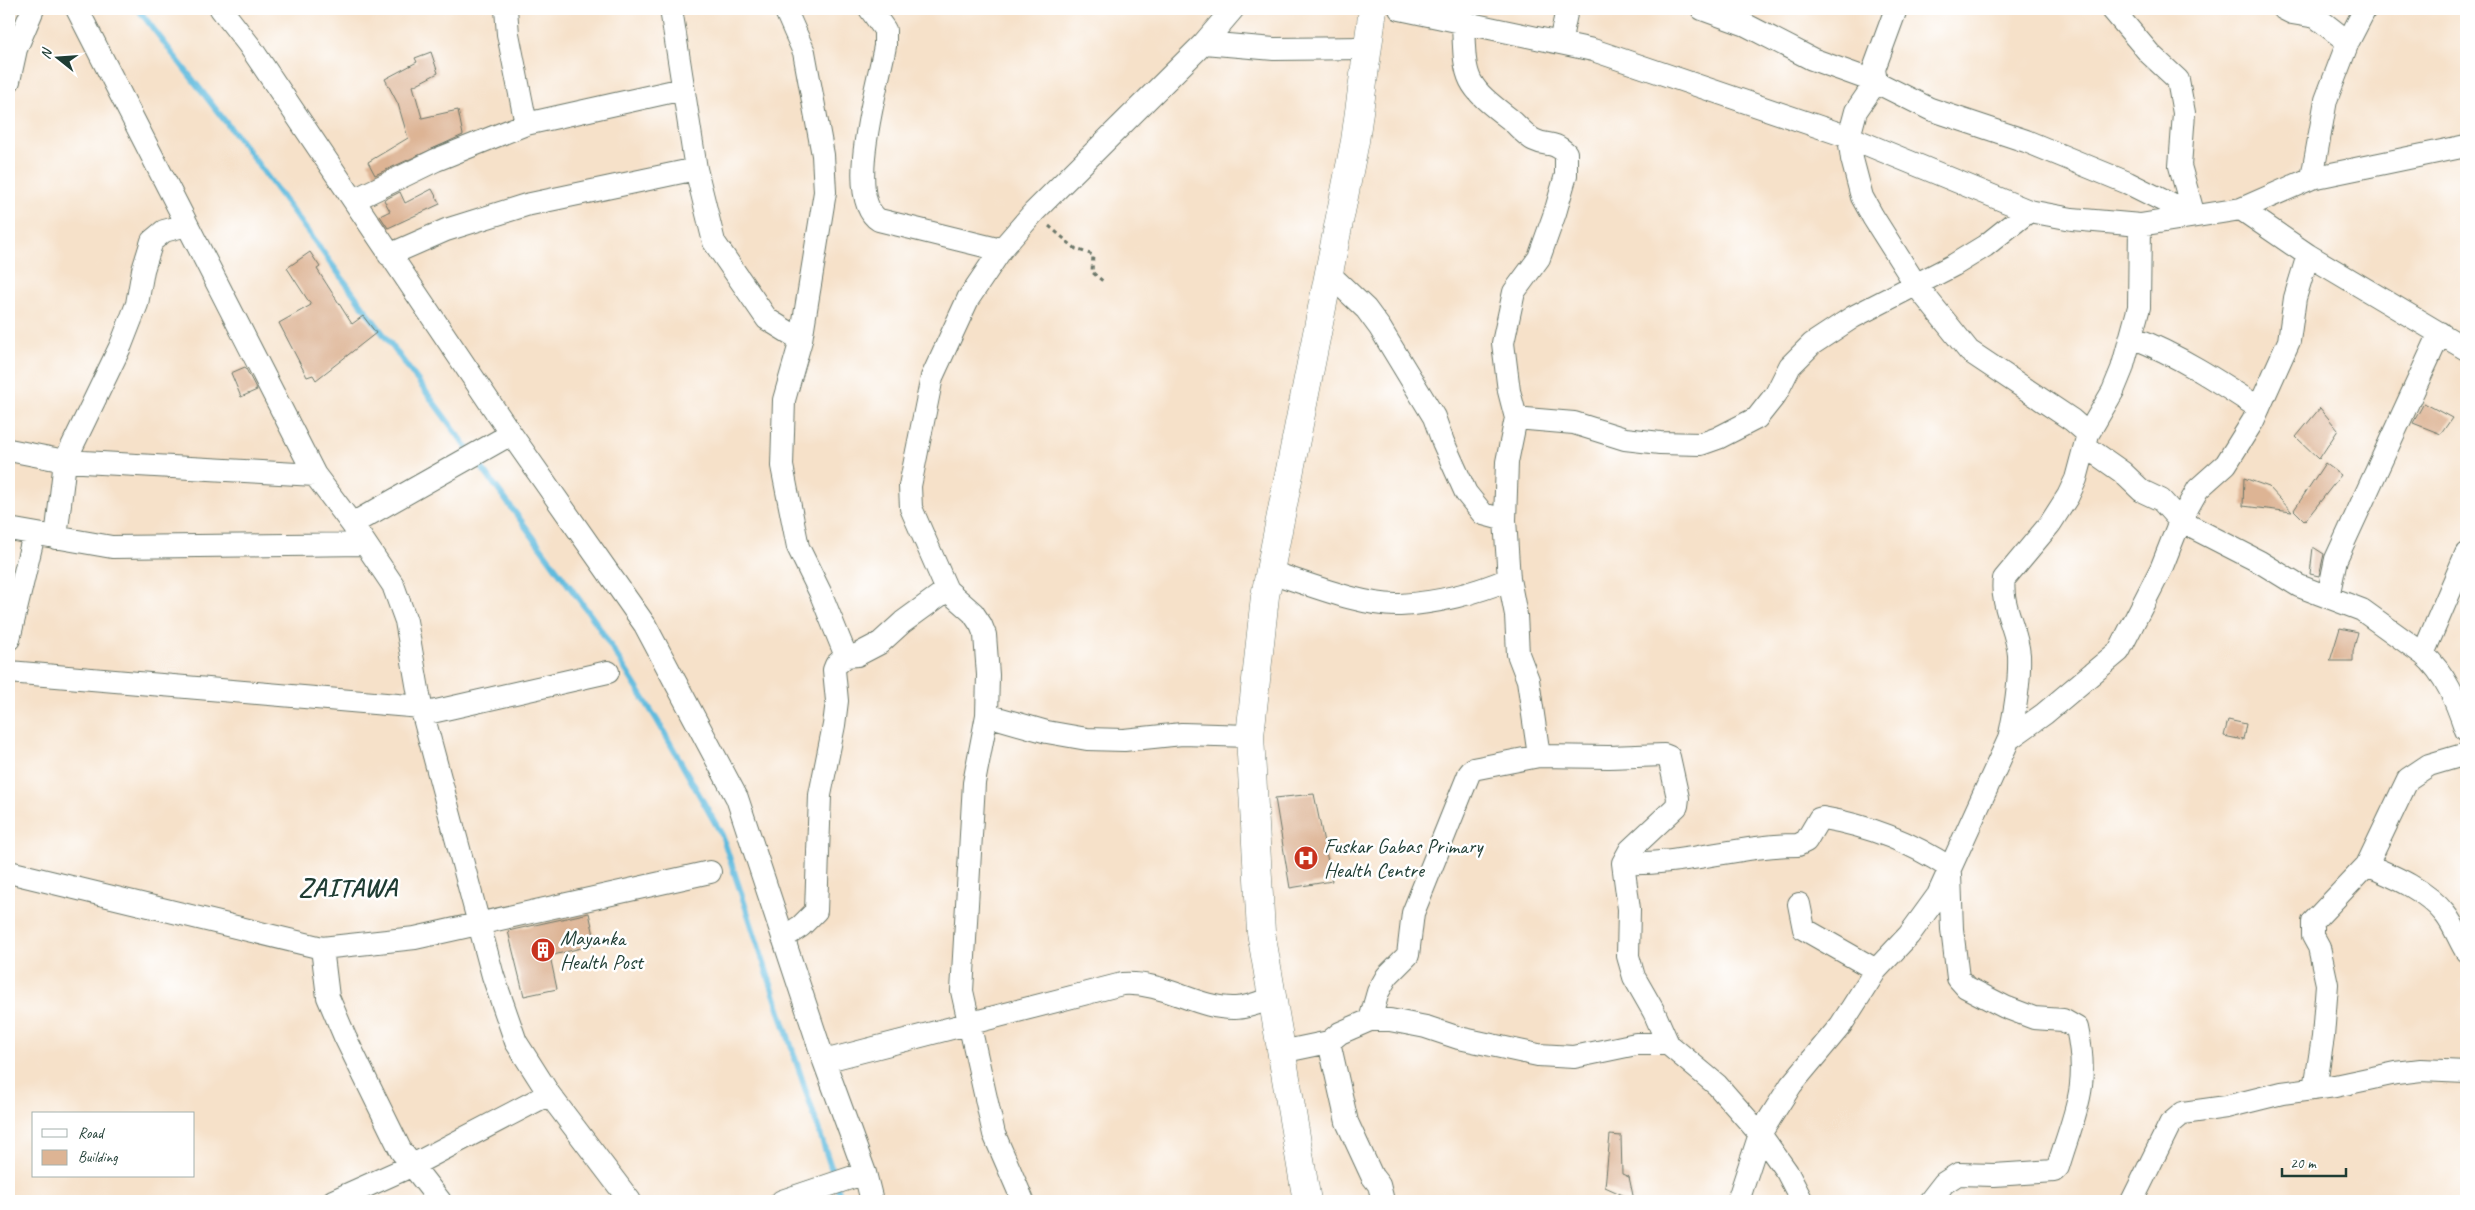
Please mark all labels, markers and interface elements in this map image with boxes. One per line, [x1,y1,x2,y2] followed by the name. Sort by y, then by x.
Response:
[32,32,82,82] north arrow
[37,45,56,61] text: N
[1324,833,1484,883] place label: Fuskar Gabas Primary Health Centre
[1293,845,1319,871] hospital icon: Fuskar Gabas Primary Health Centre
[298,871,398,904] district label: ZAITAWA
[560,925,645,975] place label: Mayanka Health Post
[530,937,556,963] building icon: Mayanka Health Post
[32,1112,195,1178] legend
[78,1124,105,1143] text: Road
[2282,1145,2346,1177] scale bar
[78,1148,118,1167] text: Building
[2290,1154,2317,1173] text: 20 m

